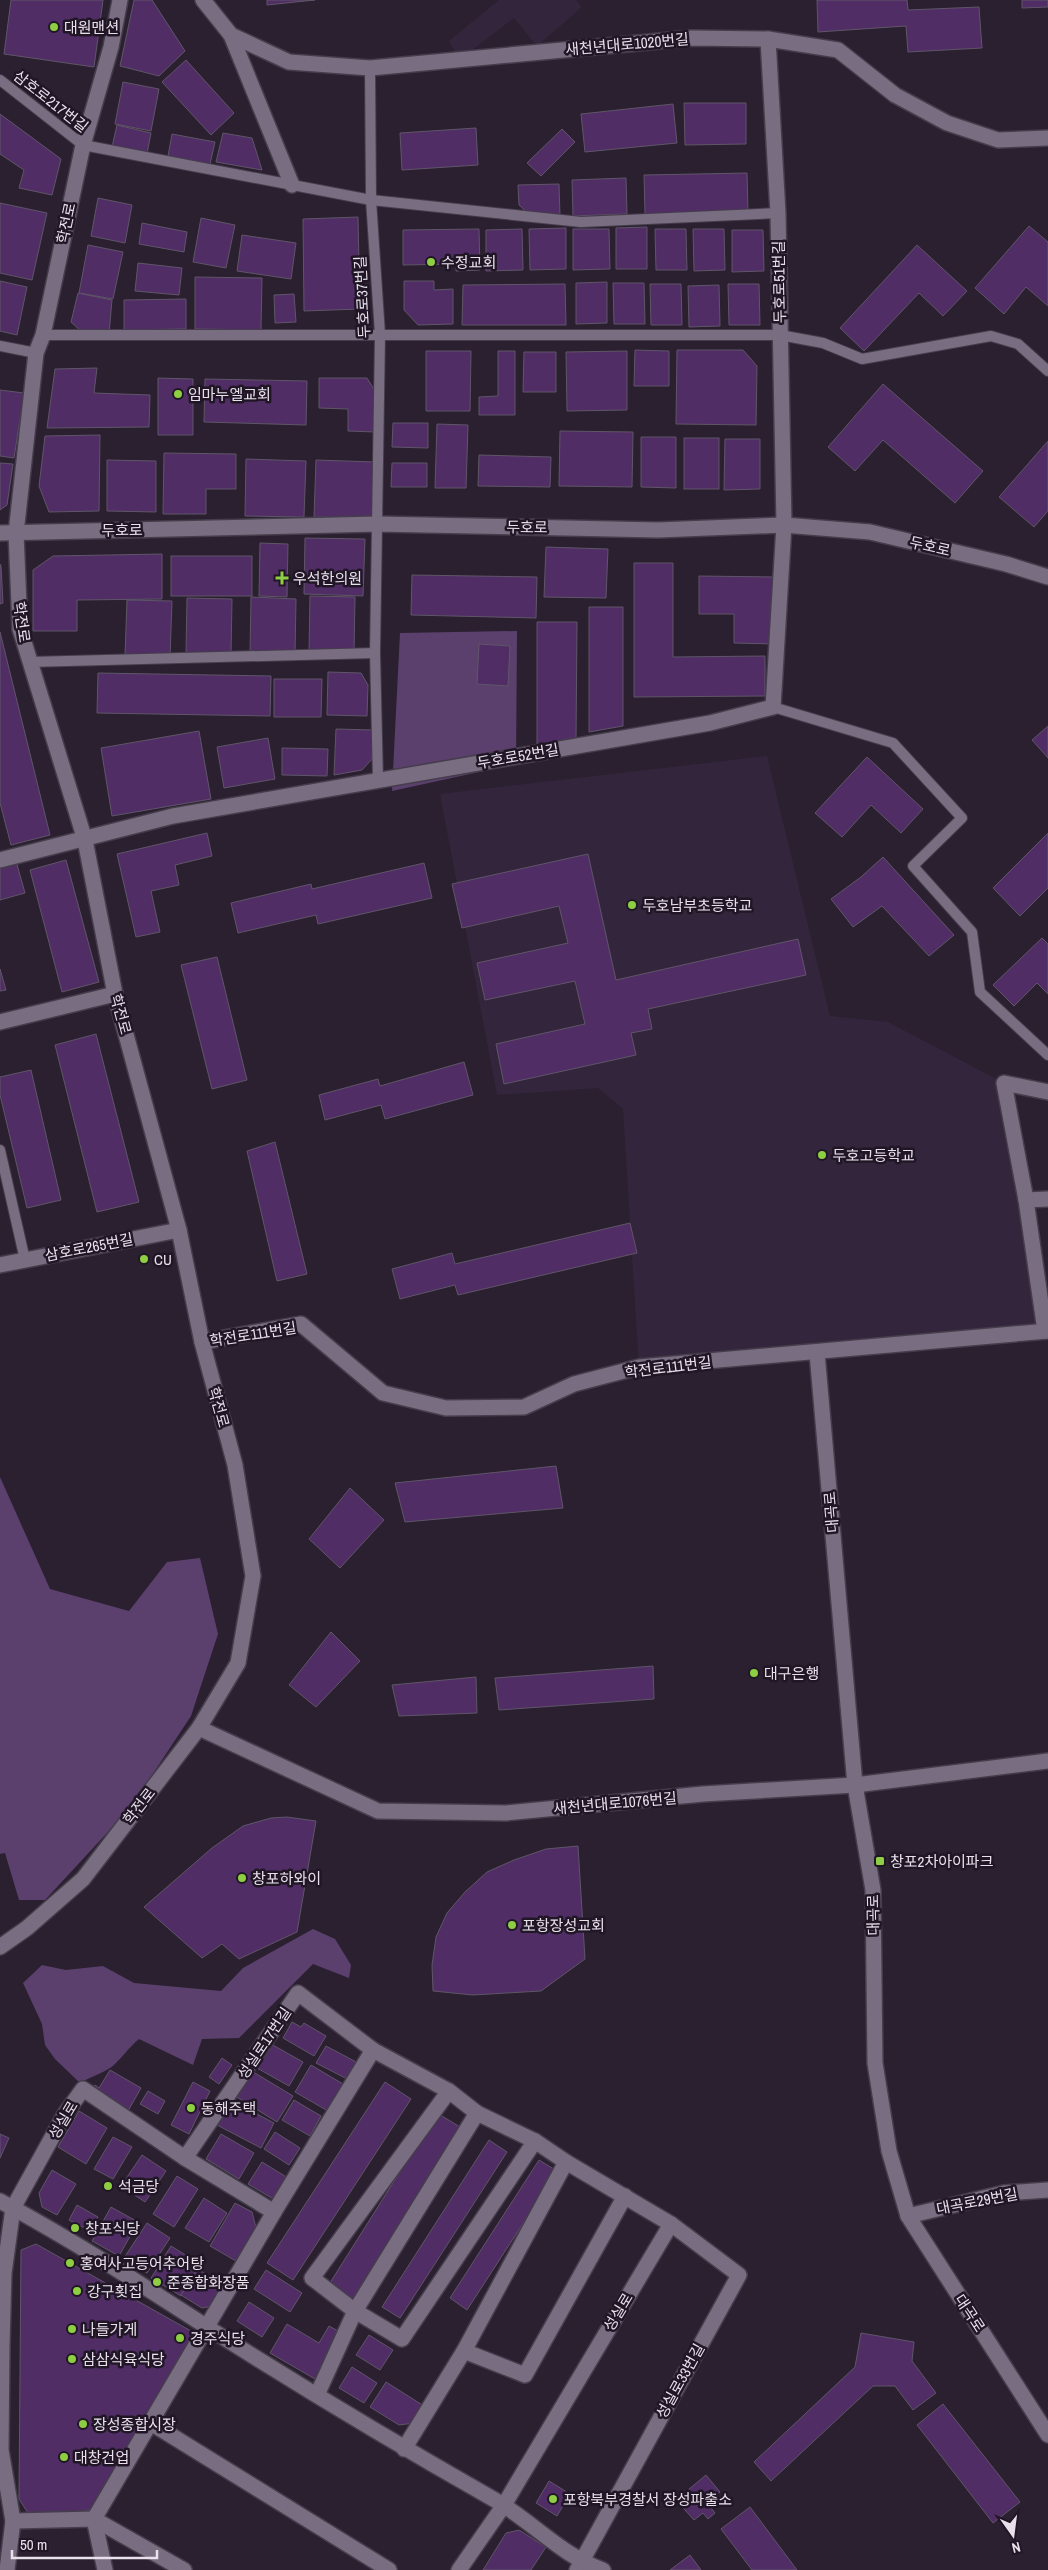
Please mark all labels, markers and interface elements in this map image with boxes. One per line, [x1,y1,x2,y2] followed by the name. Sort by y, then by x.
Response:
[64,17,119,38] place label: 대원맨션
[48,21,60,33] marker: 대원맨션
[564,28,690,60] street label: 새천년대로1020번길
[9,65,93,137] street label: 삼호로217번길
[51,201,81,245] street label: 학전로
[768,240,790,324] street label: 두호로51번길
[441,252,496,273] place label: 수정교회
[349,255,375,339] street label: 두호로37번길
[425,256,437,268] marker: 수정교회
[188,384,271,405] place label: 임마누엘교회
[172,388,184,400] marker: 임마누엘교회
[506,516,548,538] street label: 두호로
[101,519,143,541] street label: 두호로
[907,531,953,561] street label: 두호로
[293,568,362,589] place label: 우석한의원
[275,571,289,585] marker: 우석한의원
[9,600,35,644] street label: 학전로
[475,738,561,774] street label: 두호로52번길
[642,895,752,916] place label: 두호남부초등학교
[626,899,638,911] marker: 두호남부초등학교
[105,991,137,1037] street label: 학전로
[832,1145,915,1166] place label: 두호고등학교
[816,1149,828,1161] marker: 두호고등학교
[43,1228,135,1266] street label: 삼호로265번길
[154,1249,172,1270] place label: CU
[138,1253,150,1265] marker: CU
[208,1317,298,1351] street label: 학전로111번길
[623,1351,713,1383] street label: 학전로111번길
[203,1384,235,1430] street label: 학전로
[819,1490,843,1534] street label: 대곡로
[764,1663,819,1684] place label: 대구은행
[748,1667,760,1679] marker: 대구은행
[118,1783,160,1829] street label: 학전로
[552,1787,678,1819] street label: 새천년대로1076번길
[890,1851,993,1872] place label: 창포2차아이파크
[874,1855,886,1867] marker: 창포2차아이파크
[252,1868,321,1889] place label: 창포하와이
[236,1872,248,1884] marker: 창포하와이
[862,1894,884,1936] street label: 대곡로
[522,1915,605,1936] place label: 포항장성교회
[506,1919,518,1931] marker: 포항장성교회
[232,2003,296,2083] street label: 성실로17번길
[43,2097,83,2143] street label: 성실로
[201,2098,256,2119] place label: 동해주택
[185,2102,197,2114] marker: 동해주택
[118,2176,160,2197] place label: 석금당
[102,2180,114,2192] marker: 석금당
[934,2183,1020,2219] street label: 대곡로29번길
[85,2218,140,2239] place label: 창포식당
[69,2222,81,2234] marker: 창포식당
[80,2253,204,2274] place label: 홍여사고등어추어탕
[64,2257,76,2269] marker: 홍여사고등어추어탕
[167,2272,250,2293] place label: 준종합화장품
[151,2276,163,2288] marker: 준종합화장품
[87,2281,142,2302] place label: 강구횟집
[71,2285,83,2297] marker: 강구횟집
[598,2289,638,2335] street label: 성실로
[950,2290,990,2336] street label: 대곡로
[82,2319,137,2340] place label: 나들가게
[66,2323,78,2335] marker: 나들가게
[190,2328,245,2349] place label: 경주식당
[174,2332,186,2344] marker: 경주식당
[651,2340,709,2422] street label: 성실로33번길
[82,2349,165,2370] place label: 삼삼식육식당
[66,2353,78,2365] marker: 삼삼식육식당
[93,2414,176,2435] place label: 장성종합시장
[77,2418,89,2430] marker: 장성종합시장
[74,2447,129,2468] place label: 대창건업
[58,2451,70,2463] marker: 대창건업
[563,2489,732,2510] place label: 포항북부경찰서 장성파출소
[547,2493,559,2505] marker: 포항북부경찰서 장성파출소
[988,2510,1038,2560] north arrow
[12,2528,158,2560] scale bar
[20,2534,47,2555] text: 50 m
[1010,2538,1022,2557] text: N

